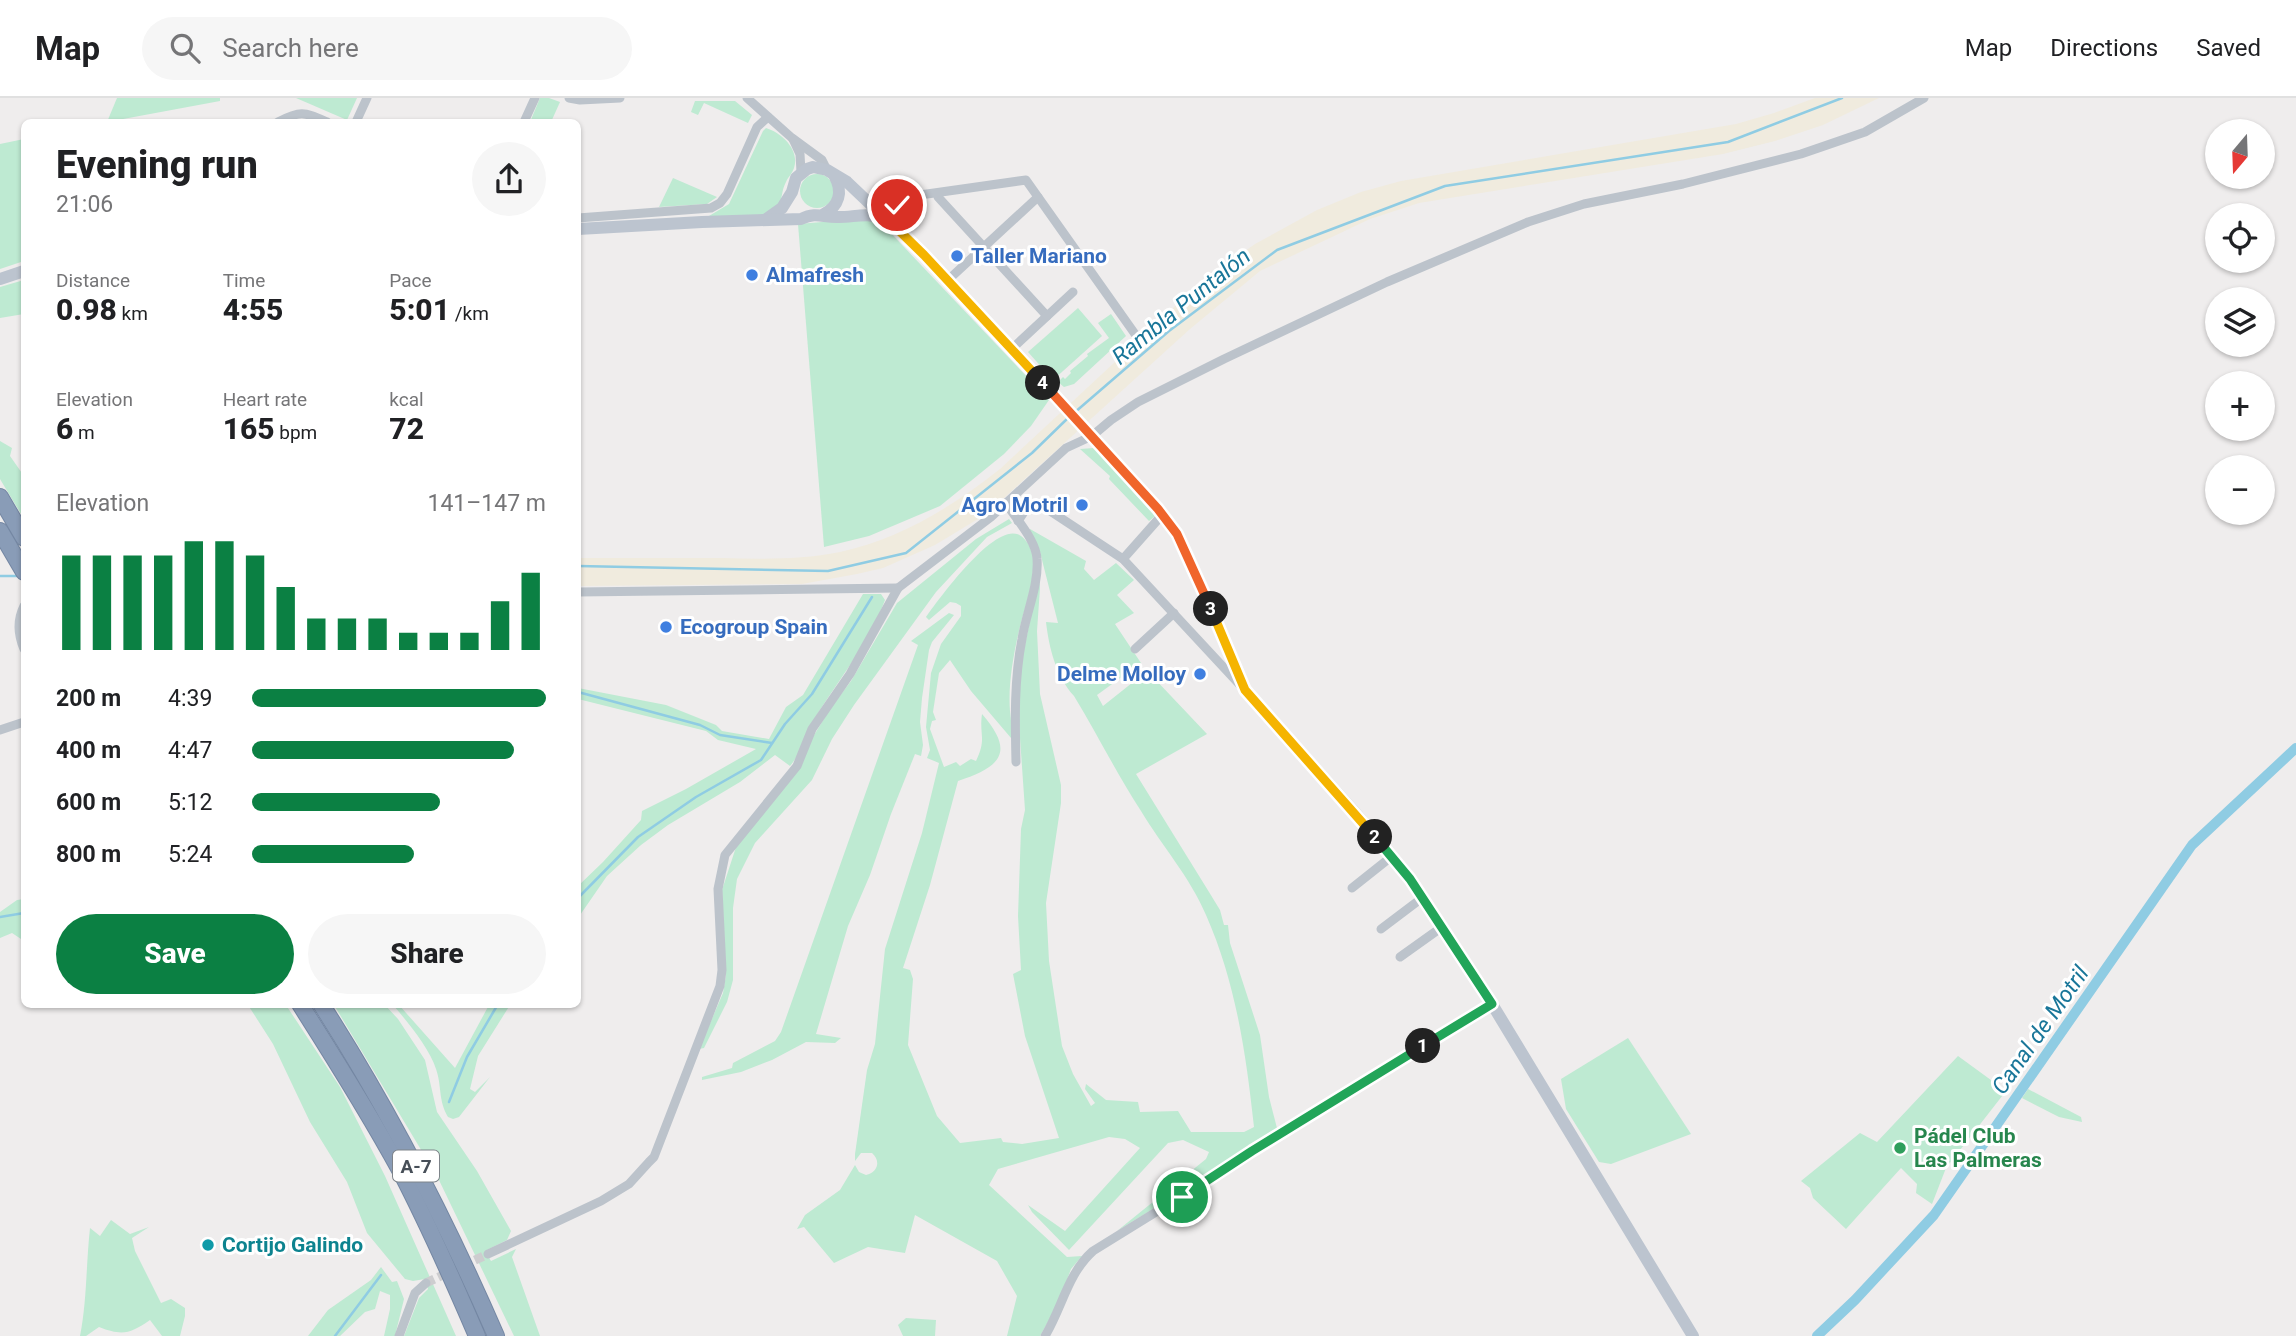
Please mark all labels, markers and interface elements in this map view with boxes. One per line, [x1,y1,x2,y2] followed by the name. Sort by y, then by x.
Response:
[142,17,632,80] search box
[35,29,100,68] text: Map
[166,29,204,67] icon: search
[222,33,359,63] text: Search here
[1965,34,2012,62] text: Map
[2050,34,2158,62] text: Directions
[2196,34,2261,62] text: Saved
[2205,119,2275,189] north arrow
[2205,119,2275,525] map controls
[472,142,546,216] button: share
[56,143,258,187] text: Evening run
[867,175,927,235] pin
[878,186,916,224] icon: check
[56,191,113,218] text: 21:06
[2205,203,2275,273] button: locate
[1107,242,1256,370] water label: Rambla Puntalón
[971,244,1107,268] place label: Taller Mariano
[949,248,965,264] marker: Taller Mariano
[766,263,864,287] place label: Almafresh
[744,267,760,283] marker: Almafresh
[56,269,130,292] text: Distance
[223,269,265,292] text: Time
[389,269,432,292] text: Pace
[2205,287,2275,357] button: layers
[56,292,117,327] text: 0.98
[223,292,283,327] text: 4:55
[389,292,450,327] text: 5:01
[117,302,148,325] text: km
[450,302,489,325] text: /km
[1026,366,1060,400] pin: 4
[1037,371,1048,394] text: 4
[2205,371,2275,441] button: +
[56,388,133,411] text: Elevation
[223,388,307,411] text: Heart rate
[389,388,424,411] text: kcal
[56,411,73,446] text: 6
[223,411,275,446] text: 165
[389,411,424,446] text: 72
[73,421,95,444] text: m
[275,421,317,444] text: bpm
[2205,455,2275,525] button: −
[56,490,149,517] text: Elevation
[427,490,546,517] text: 141–147 m
[961,493,1068,517] place label: Agro Motril
[1074,497,1090,513] marker: Agro Motril
[1194,592,1228,626] pin: 3
[1205,597,1216,620] text: 3
[680,615,828,639] place label: Ecogroup Spain
[658,619,674,635] marker: Ecogroup Spain
[1057,662,1186,686] place label: Delme Molloy
[1192,666,1208,682] marker: Delme Molloy
[56,685,121,712] text: 200 m
[168,685,212,712] text: 4:39
[56,737,121,764] text: 400 m
[168,737,212,764] text: 4:47
[56,789,121,816] text: 600 m
[168,789,212,816] text: 5:12
[1358,820,1392,854] pin: 2
[1369,825,1380,848] text: 2
[56,841,121,868] text: 800 m
[168,841,212,868] text: 5:24
[56,914,294,994] button: Save
[308,914,546,994] button: Share
[1986,961,2095,1100] water label: Canal de Motril
[1406,1028,1440,1063] pin: 1
[1417,1034,1428,1057] text: 1
[1914,1124,2042,1172] place label: Pádel Club Las Palmeras
[1892,1140,1908,1156] marker: Pádel Club Las Palmeras
[393,1150,439,1182] road number: A-7
[1152,1167,1212,1227] pin
[1163,1178,1201,1216] icon: arrive
[222,1233,363,1257] place label: Cortijo Galindo
[200,1237,216,1253] marker: Cortijo Galindo

